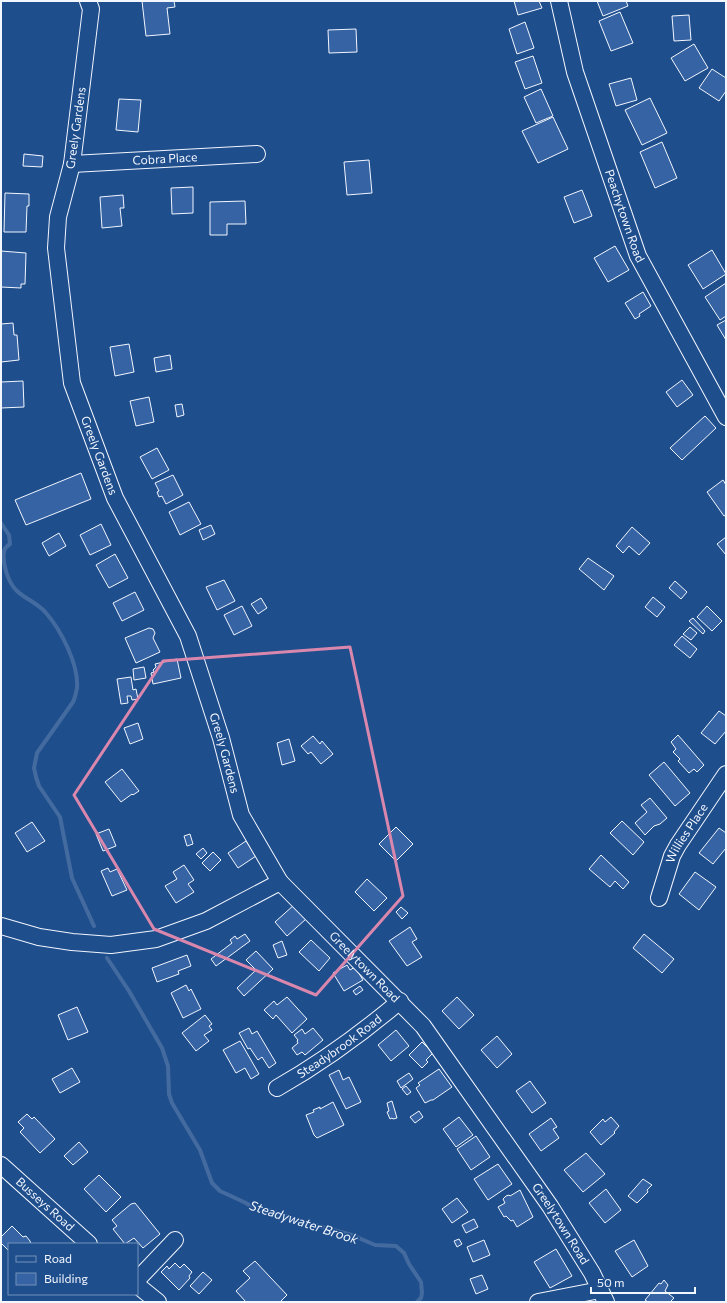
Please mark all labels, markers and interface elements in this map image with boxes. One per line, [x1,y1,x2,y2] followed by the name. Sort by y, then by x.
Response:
[62,86,88,170] street label: Greely Gardens
[132,149,198,167] street label: Cobra Place
[603,167,648,265] street label: Peachytown Road
[79,414,121,497] street label: Greely Gardens
[207,711,243,795] street label: Greely Gardens
[662,800,710,864] street label: Willies Place
[327,928,403,1005] street label: Greelytown Road
[294,1011,384,1080] street label: Steadybrook Road
[14,1174,78,1233] street label: Busseys Road
[530,1180,593,1266] street label: Greelytown Road
[248,1197,361,1247] water label: Steadywater Brook
[8,1243,138,1295] legend
[44,1251,72,1265] text: Road
[591,1269,695,1295] scale bar
[44,1271,88,1285] text: Building
[597,1275,625,1289] text: 50 m

